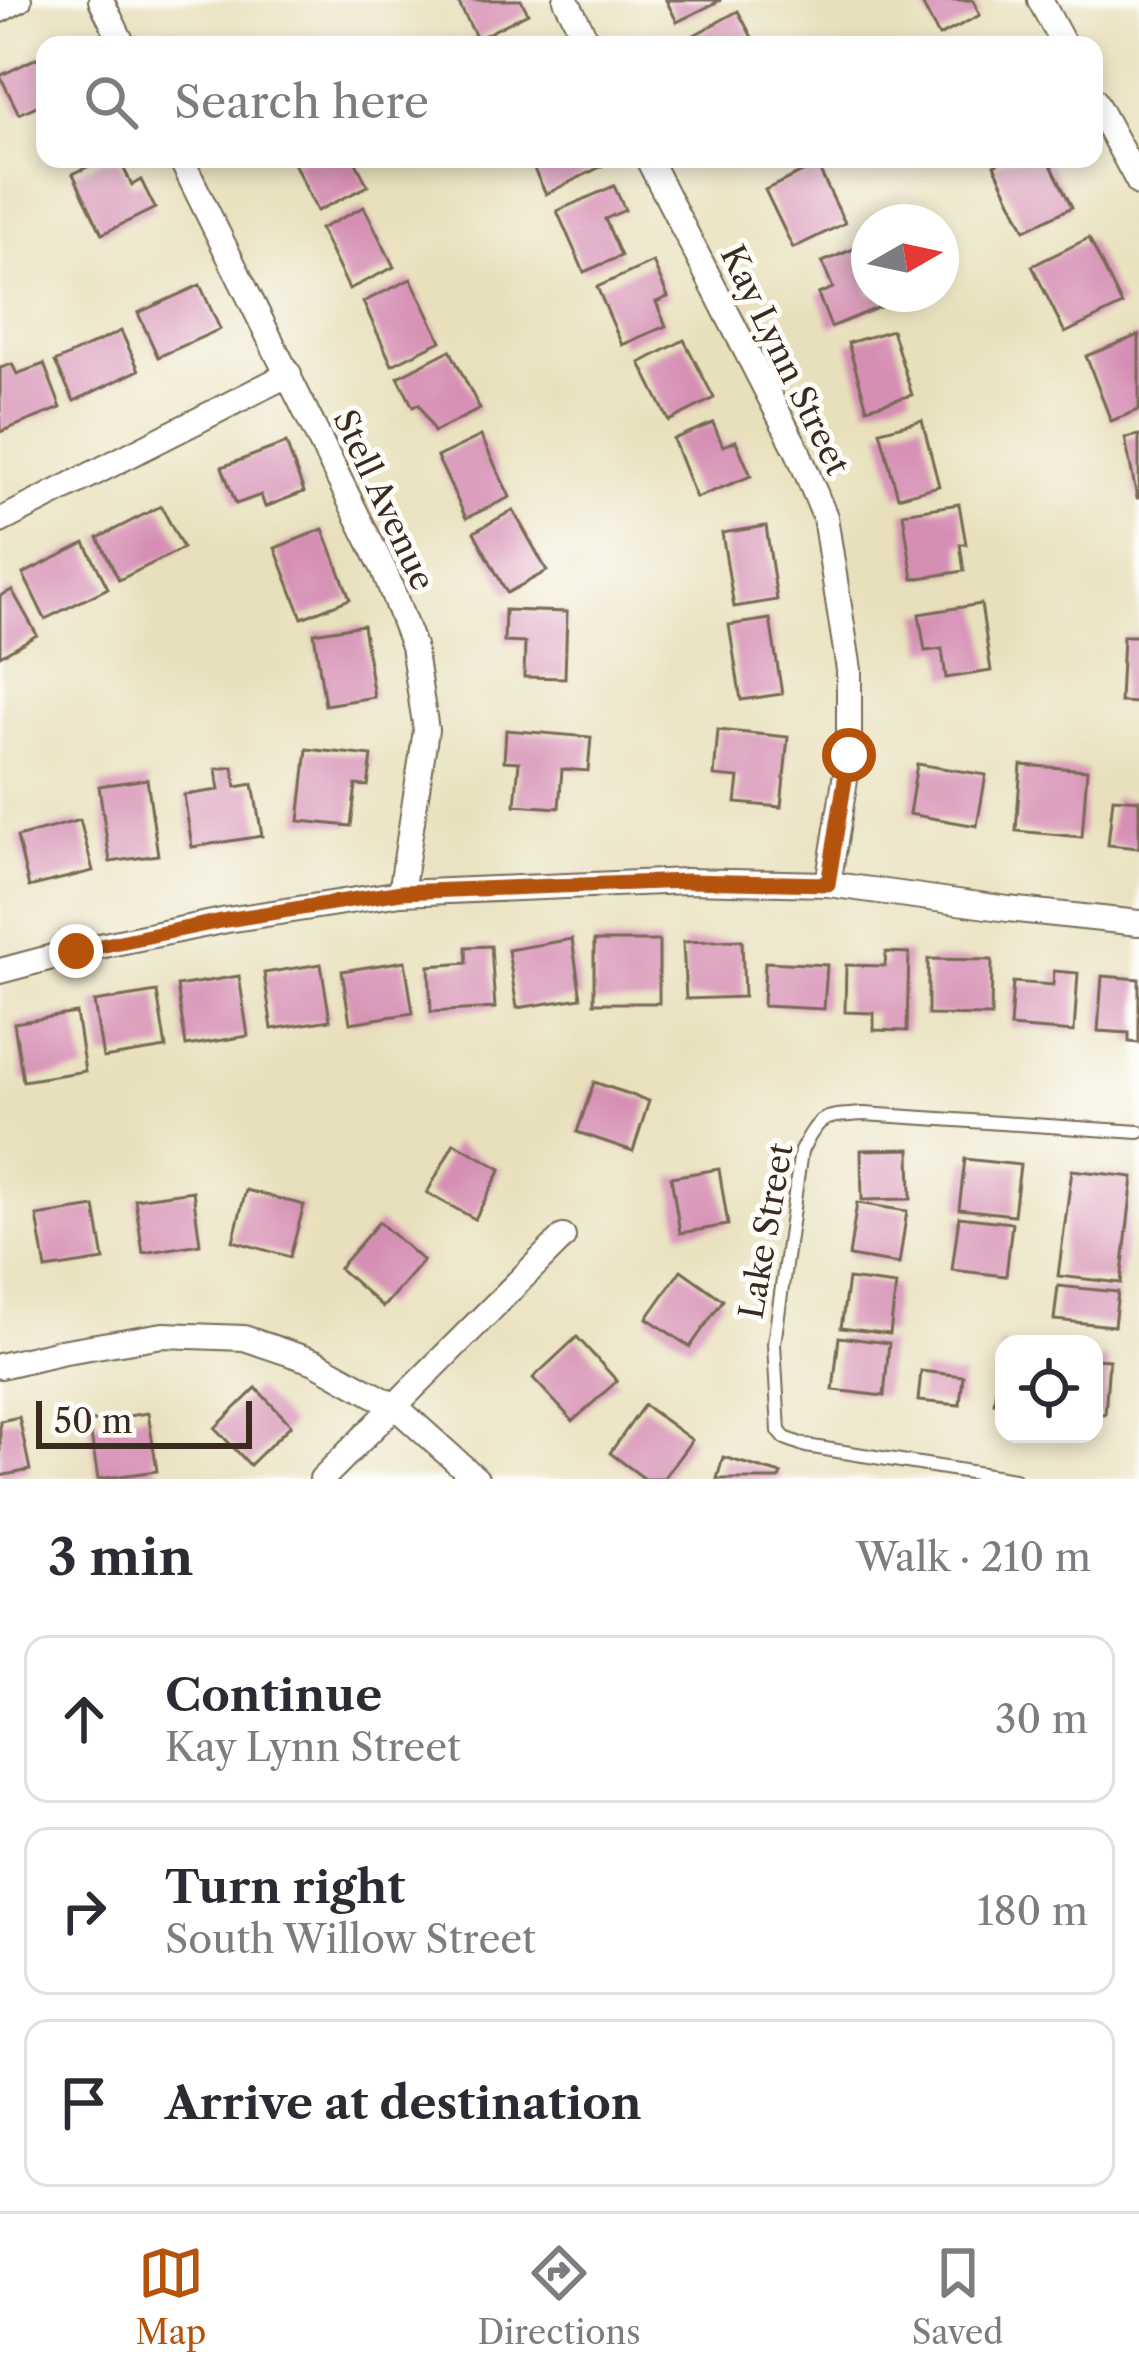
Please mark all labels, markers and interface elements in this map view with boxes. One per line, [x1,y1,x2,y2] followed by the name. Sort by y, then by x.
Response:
[36,36,1103,168] search box
[78,69,144,135] icon: search
[174,74,429,130] text: Search here
[851,204,959,312] north arrow
[712,239,858,482] street label: Kay Lynn Street
[324,403,444,597] street label: Stell Avenue
[822,728,876,782] route start
[49,924,103,978] route end
[730,1140,802,1322] street label: Lake Street
[995,1335,1103,1443] map controls
[995,1335,1103,1443] button: locate
[36,1395,252,1448] scale bar
[54,1401,132,1442] text: 50 m
[48,1526,194,1588] text: 3 min
[856,1533,1091,1581] text: Walk · 210 m
[165,1667,382,1723] text: Continue
[51,1686,117,1752] icon: ahead
[995,1695,1088,1743] text: 30 m
[165,1723,461,1771] text: Kay Lynn Street
[165,1859,405,1915] text: Turn right
[51,1878,117,1944] icon: right
[977,1887,1088,1935] text: 180 m
[165,1915,536,1963] text: South Willow Street
[51,2070,117,2136] icon: arrive
[165,2075,642,2131] text: Arrive at destination
[136,2240,206,2353] tab: Map
[478,2240,641,2353] tab: Directions
[912,2240,1003,2353] tab: Saved

